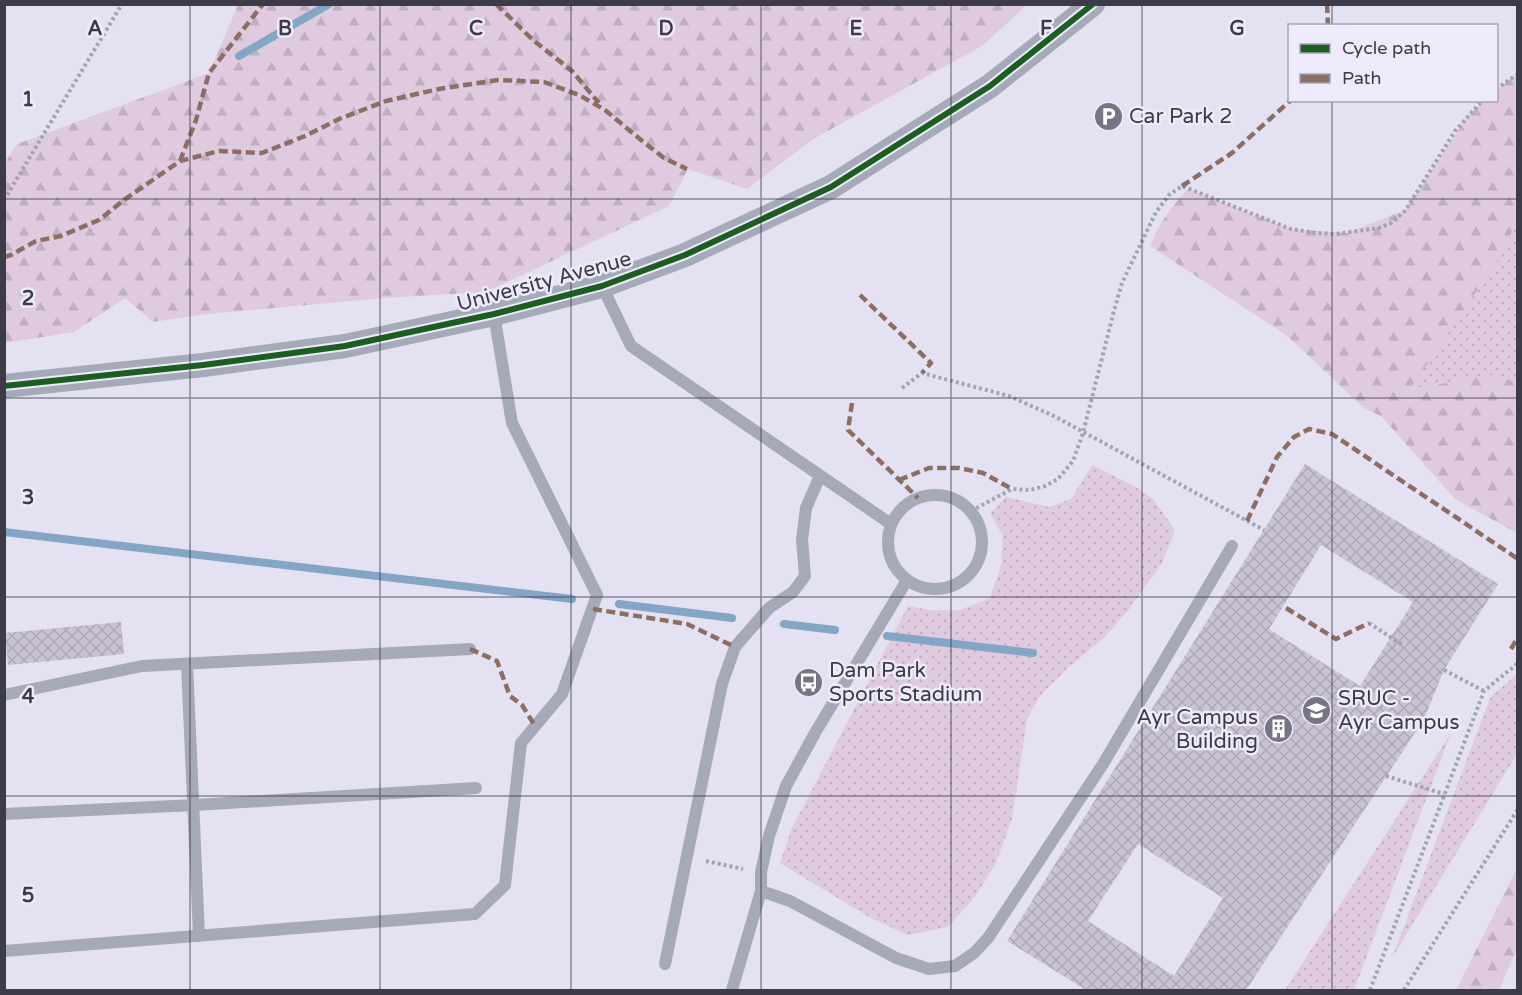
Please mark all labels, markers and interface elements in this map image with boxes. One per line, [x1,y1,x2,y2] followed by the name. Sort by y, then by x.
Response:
[88,17,103,41] text: A
[278,17,292,41] text: B
[469,17,483,41] text: C
[658,17,674,41] text: D
[850,17,863,41] text: E
[1040,17,1052,41] text: F
[1229,17,1245,41] text: G
[1288,24,1498,102] legend
[1342,37,1431,59] text: Cycle path
[1342,67,1381,89] text: Path
[22,88,34,112] text: 1
[1092,100,1124,132] parking icon: Car Park 2
[1129,104,1232,129] place label: Car Park 2
[454,246,634,317] street label: University Avenue
[22,287,34,311] text: 2
[22,486,34,510] text: 3
[829,658,982,707] place label: Dam Park Sports Stadium
[792,666,824,698] bus stop icon: Dam Park Sports Stadium
[22,685,35,709] text: 4
[1338,686,1460,735] place label: SRUC - Ayr Campus
[1301,694,1333,726] school or university icon: SRUC - Ayr Campus
[1137,705,1258,754] place label: Ayr Campus Building
[1263,713,1295,745] building icon: Ayr Campus Building
[22,884,34,908] text: 5

